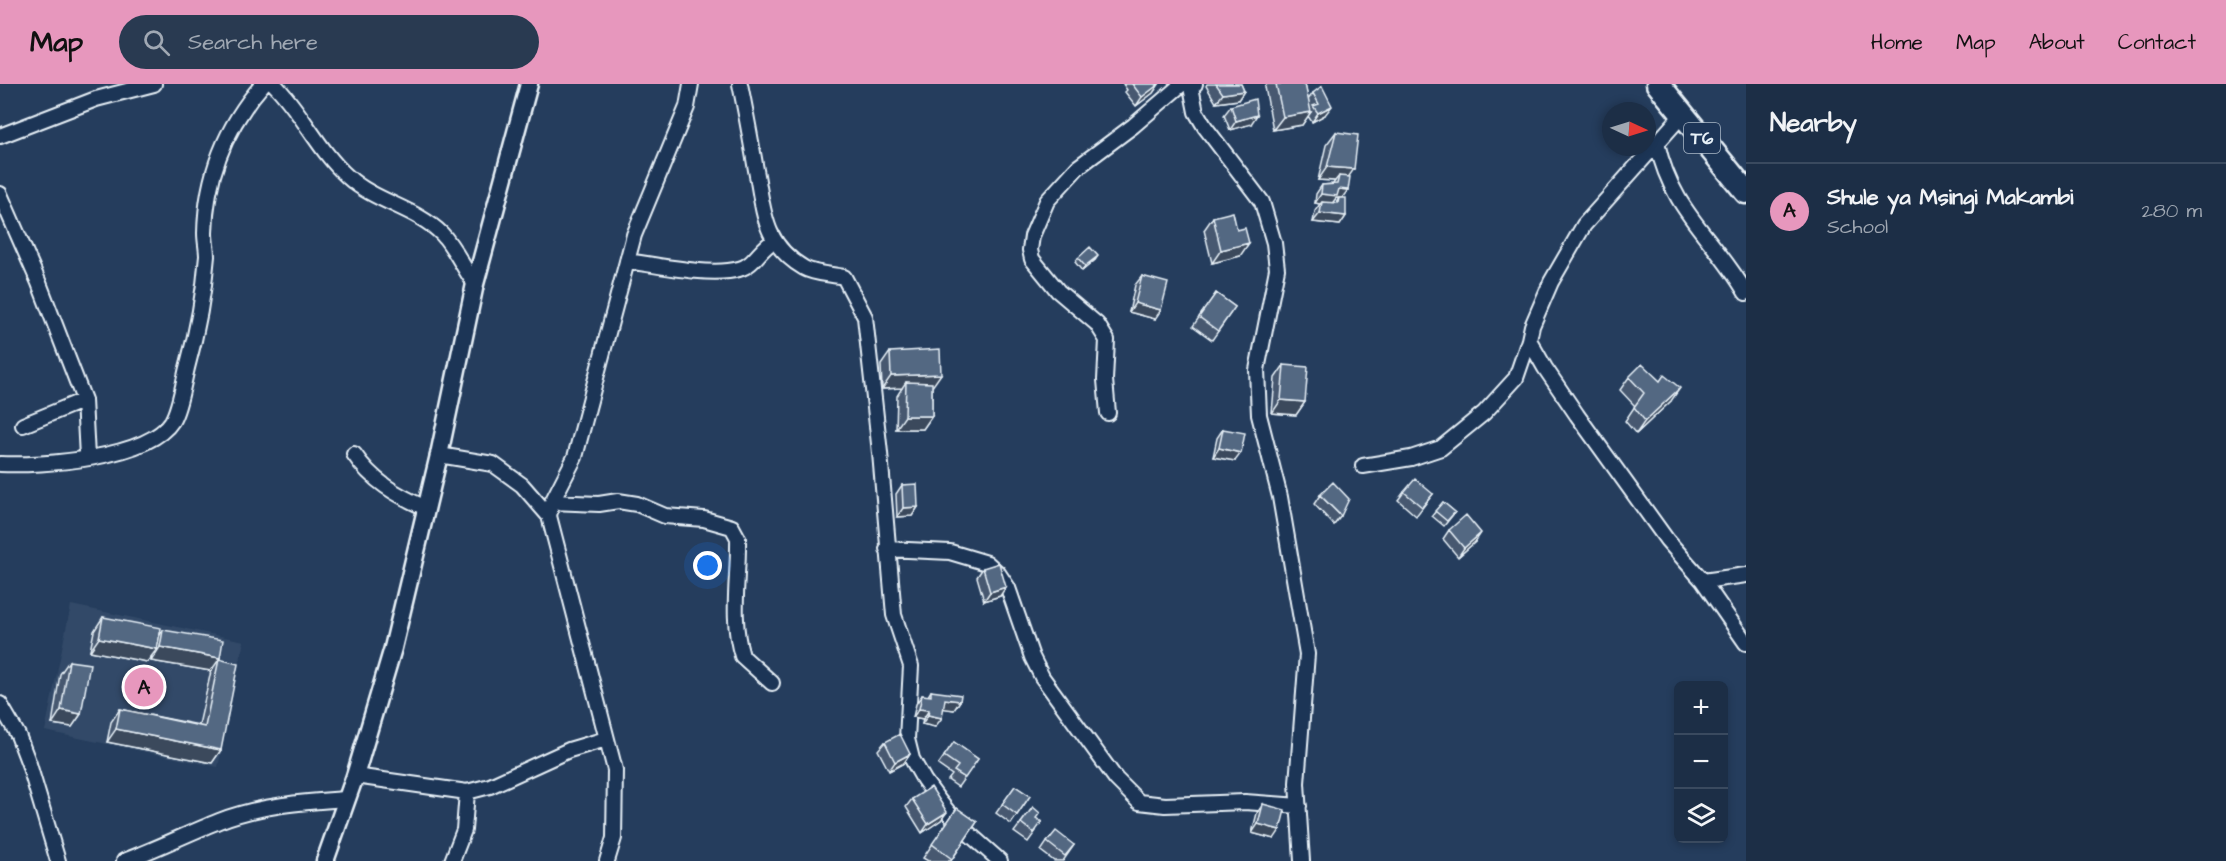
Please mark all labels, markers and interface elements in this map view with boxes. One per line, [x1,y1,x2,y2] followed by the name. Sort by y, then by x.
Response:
[119,15,539,69] search box
[30,23,83,62] text: Map
[140,26,173,59] icon: search
[188,27,318,58] text: Search here
[1871,28,1923,57] text: Home
[1956,28,1996,57] text: Map
[2029,28,2085,57] text: About
[2118,28,2196,57] text: Contact
[1602,102,1656,156] north arrow
[1770,105,1857,141] text: Nearby
[1684,123,1720,153] road number: T6
[1827,182,2073,213] text: Shule ya Msingi Makambi
[1783,197,1796,225] text: A
[2141,197,2202,225] text: 280 m
[1827,213,1888,241] text: School
[693,551,722,580] your location
[124,664,164,710] pin: A
[1674,681,1728,843] map controls
[1674,681,1728,735] button: +
[1674,735,1728,789] button: −
[1674,789,1728,843] button: layers

